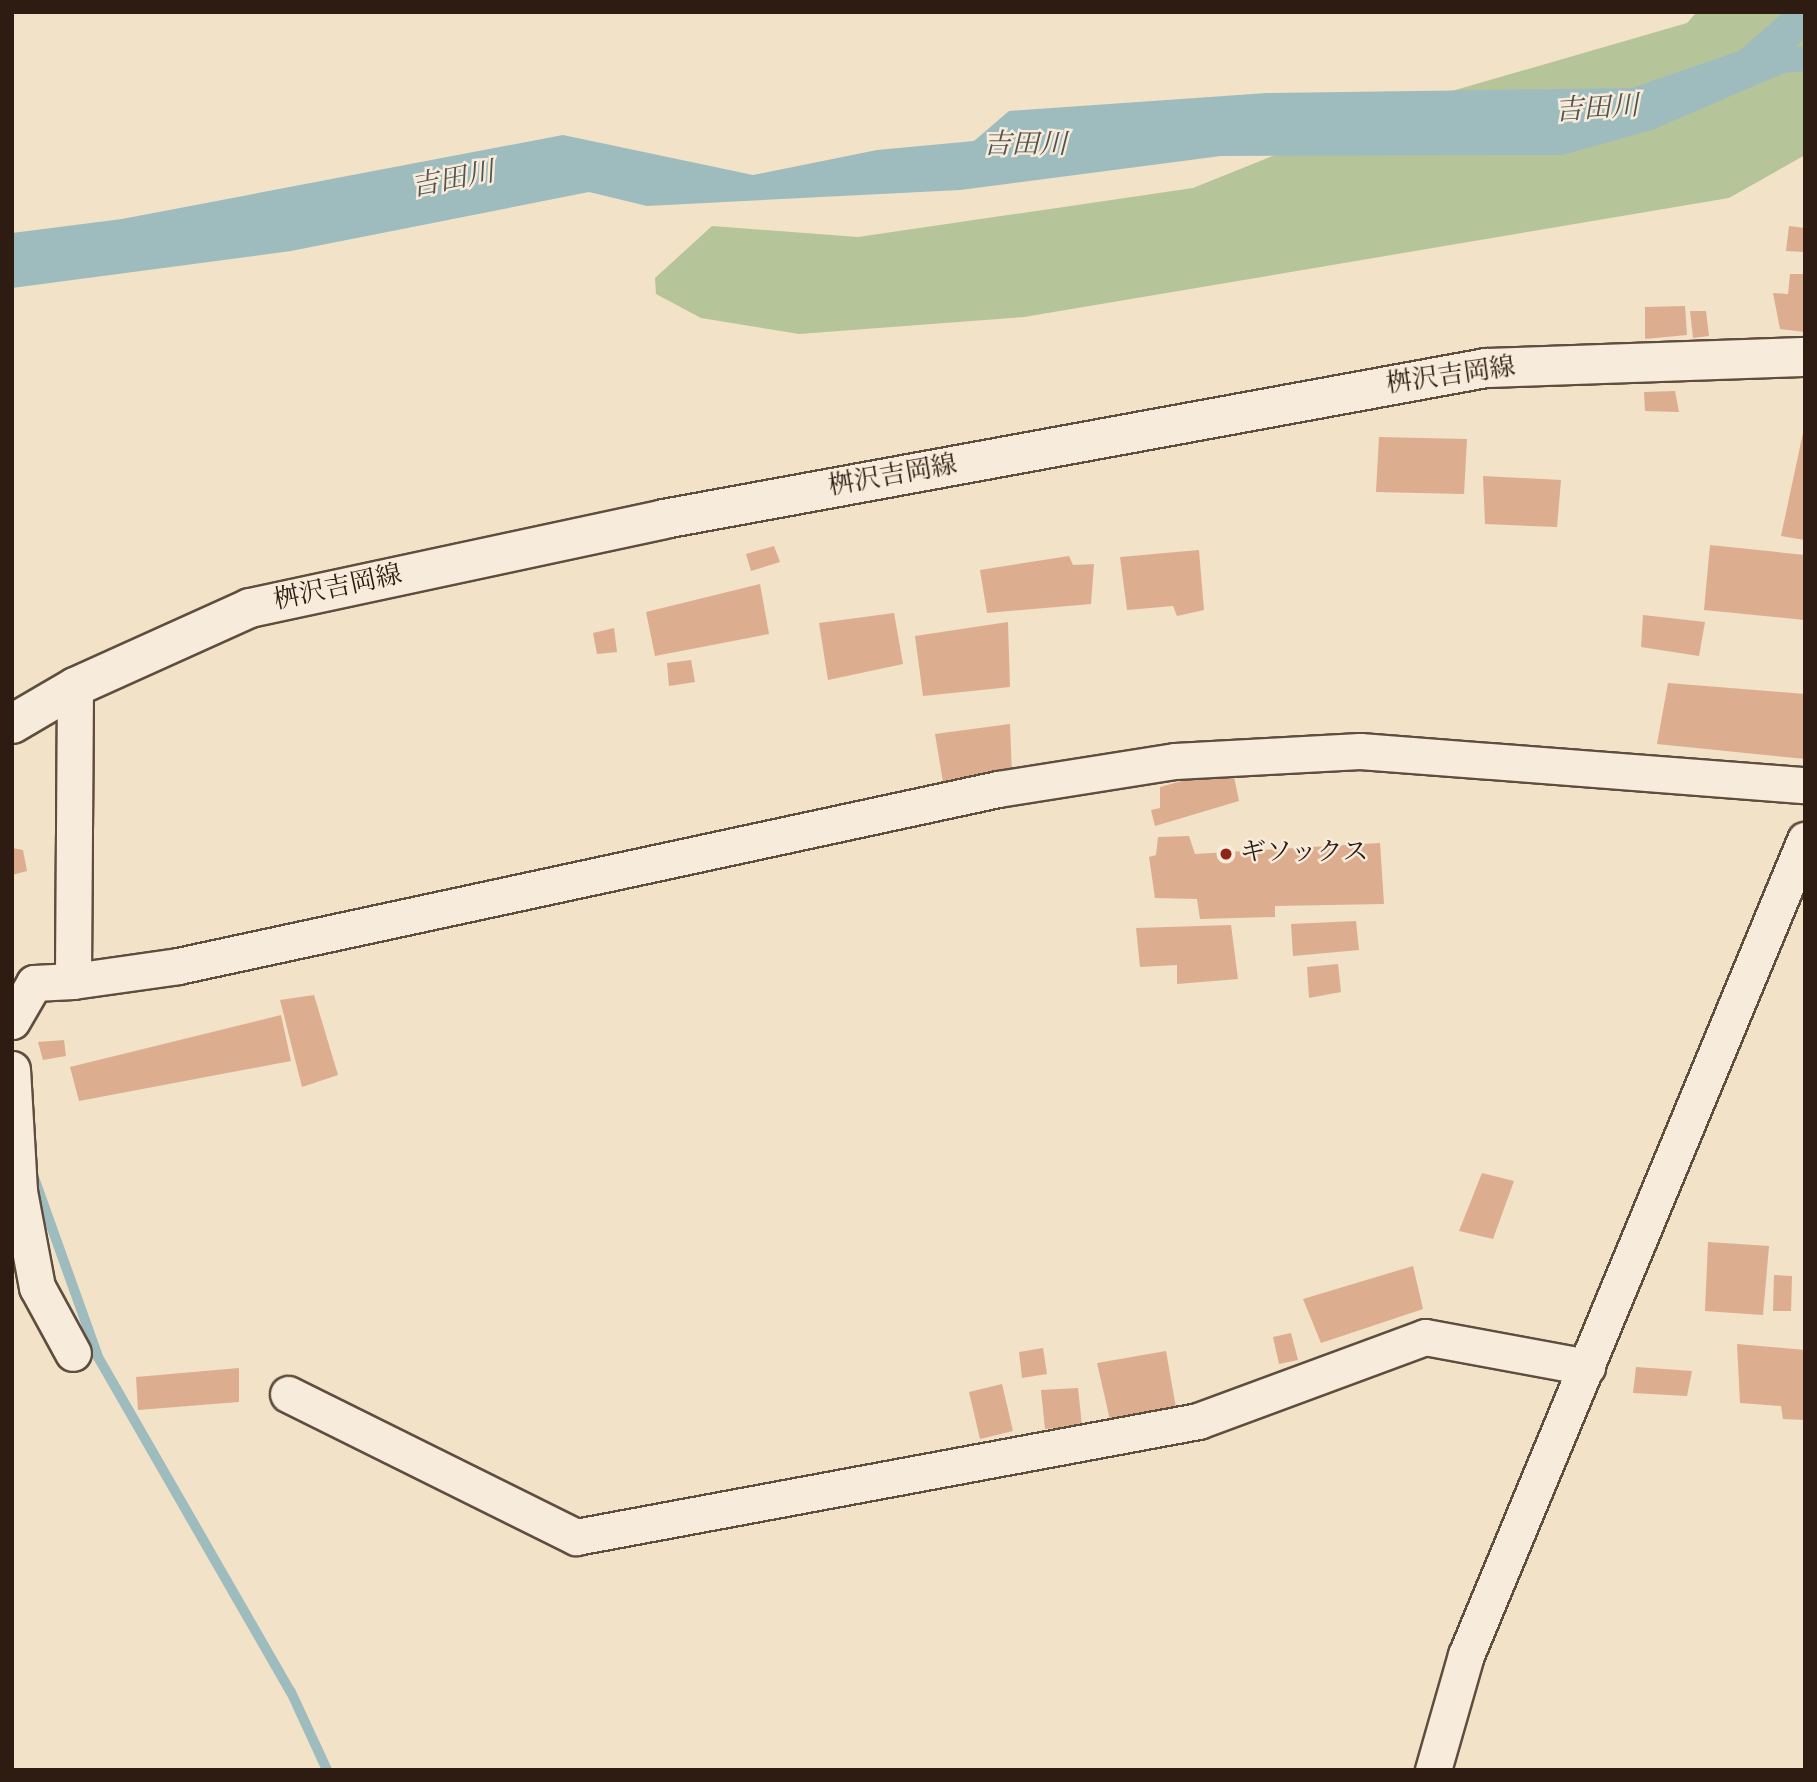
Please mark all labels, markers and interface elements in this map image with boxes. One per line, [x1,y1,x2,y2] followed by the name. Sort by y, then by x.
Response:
[1554,90,1640,130] water label: 吉田川
[983,129,1067,163] water label: 吉田川
[409,156,497,206] water label: 吉田川
[1384,353,1518,401] street label: 桝沢吉岡線
[826,450,960,504] street label: 桝沢吉岡線
[271,560,405,618] street label: 桝沢吉岡線
[1240,838,1370,870] place label: ギソックス
[1218,846,1234,862] marker: ギソックス

